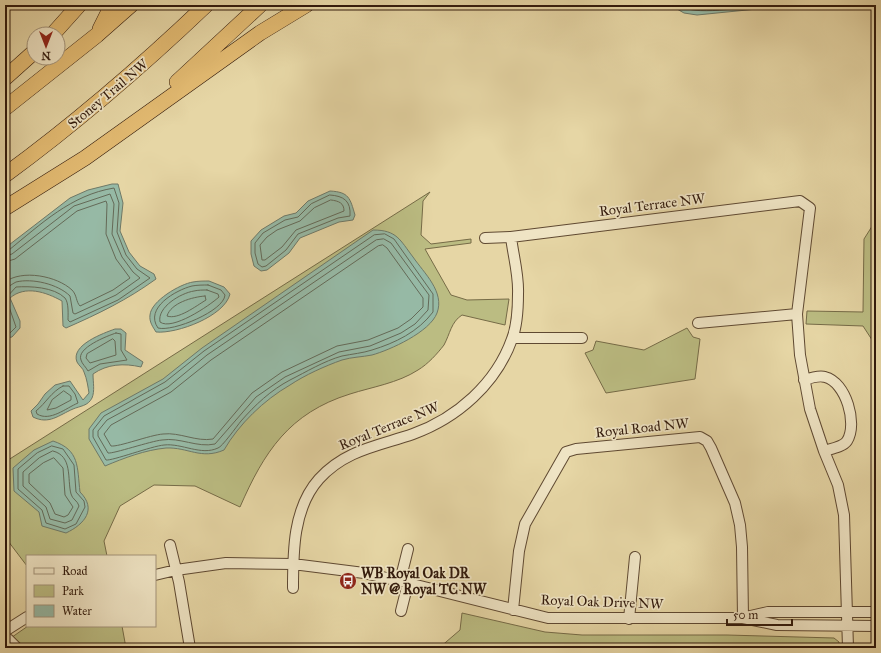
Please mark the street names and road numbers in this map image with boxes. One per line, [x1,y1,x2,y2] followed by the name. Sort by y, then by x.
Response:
[64,55,152,132] street label: Stoney Trail NW
[598,190,707,220] street label: Royal Terrace NW
[336,398,442,454] street label: Royal Terrace NW
[594,415,690,441] street label: Royal Road NW
[540,591,664,613] street label: Royal Oak Drive NW

